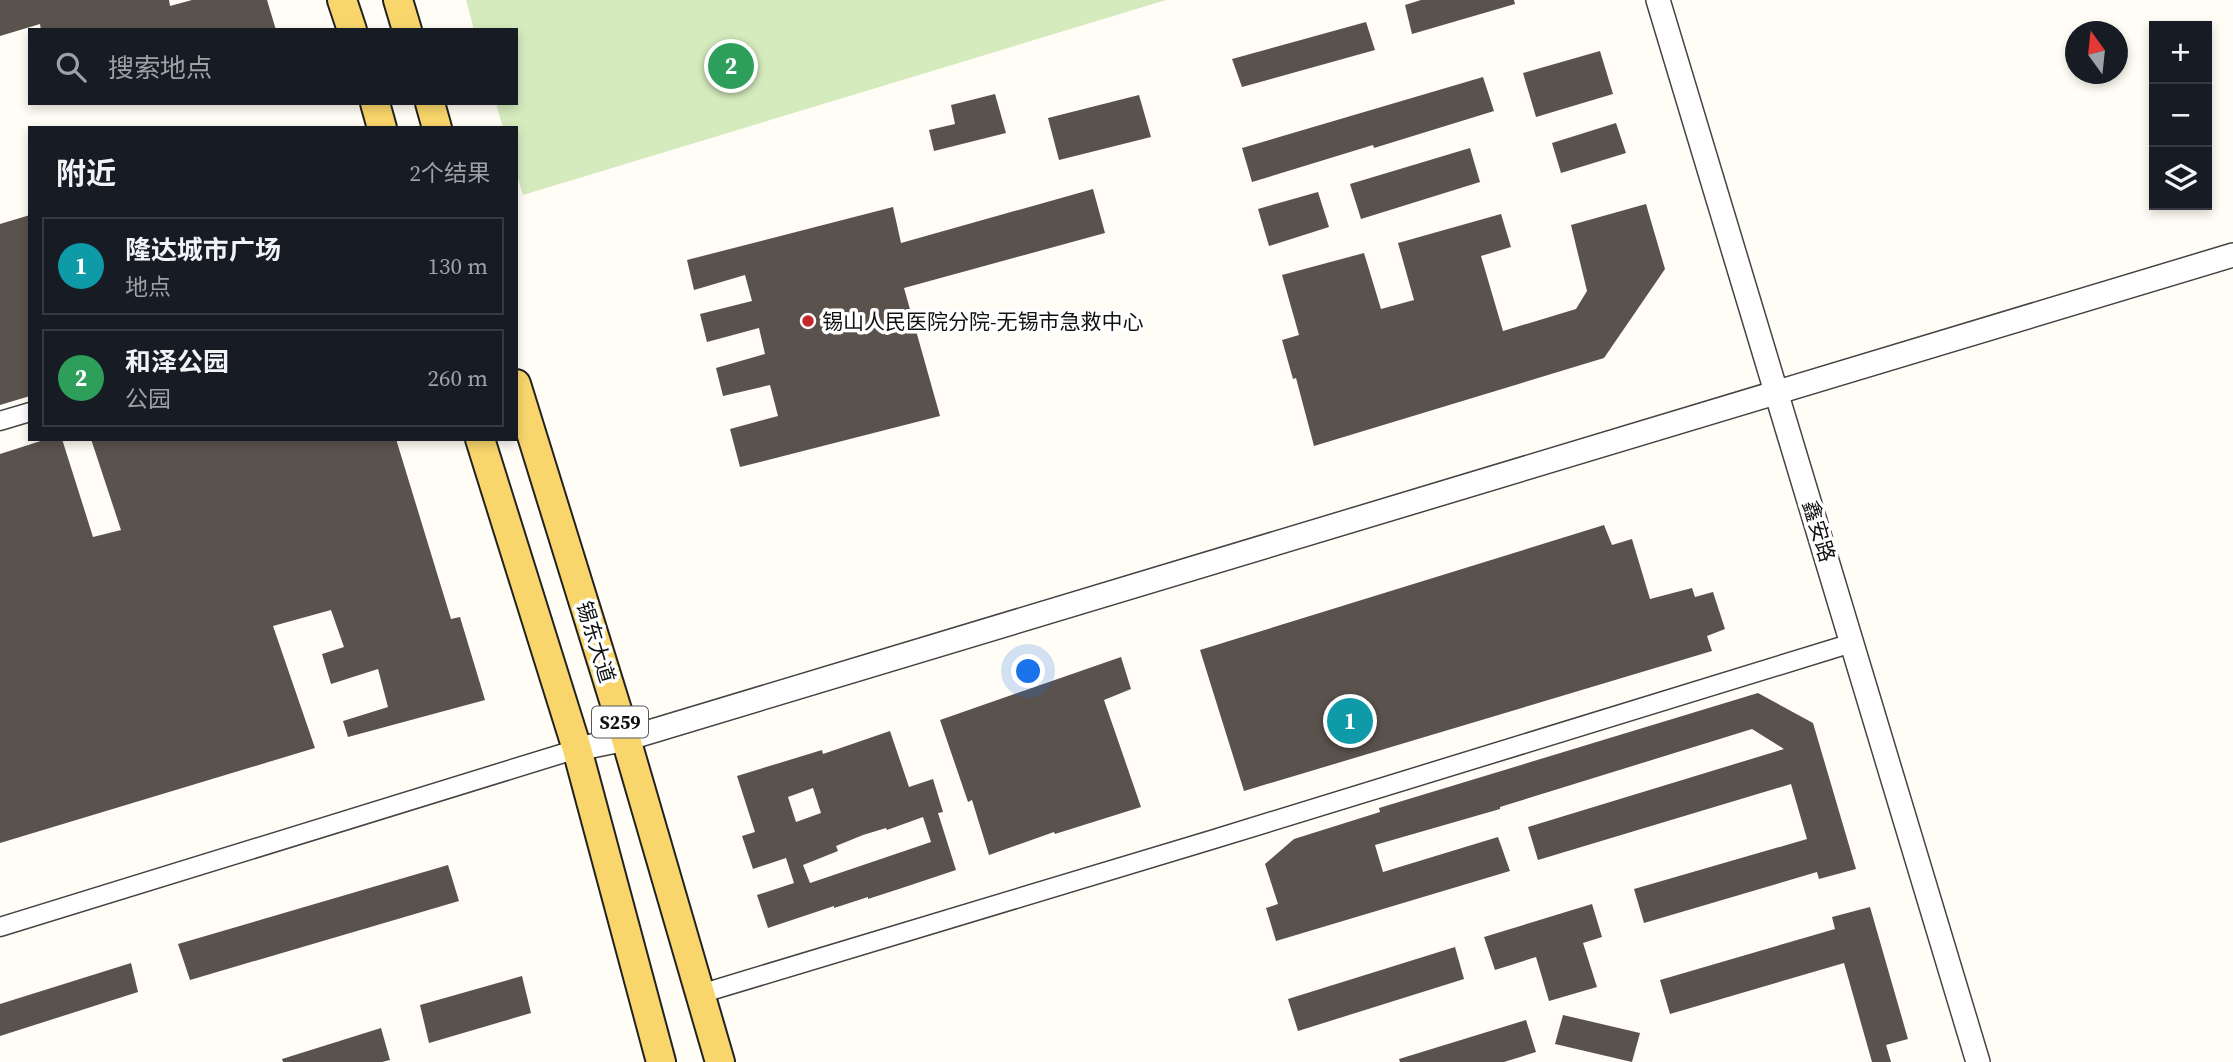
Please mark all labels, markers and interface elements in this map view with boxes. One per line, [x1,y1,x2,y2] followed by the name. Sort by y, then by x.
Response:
[2065,21,2128,84] north arrow
[2149,21,2212,210] map controls
[2149,21,2212,84] button: +
[28,28,518,105] search box
[708,40,754,92] pin: 2
[52,48,90,86] icon: search
[108,50,212,86] text: 搜索地点
[2149,84,2212,147] button: −
[2149,147,2212,210] button: layers
[56,153,116,194] text: 附近
[410,157,490,189] text: 2个结果
[125,232,281,268] text: 隆达城市广场
[75,250,87,282] text: 1
[427,250,488,282] text: 130 m
[125,271,171,303] text: 地点
[822,307,1144,336] place label: 锡山人民医院分院-无锡市急救中心
[800,313,816,329] marker: 锡山人民医院分院-无锡市急救中心
[125,344,229,380] text: 和泽公园
[75,362,87,394] text: 2
[427,362,488,394] text: 260 m
[125,383,171,415] text: 公园
[1796,497,1842,565] street label: 鑫安路
[570,598,622,686] street label: 锡东大道
[1011,654,1045,688] your location
[1327,695,1373,747] pin: 1
[592,706,648,737] road number: S259

